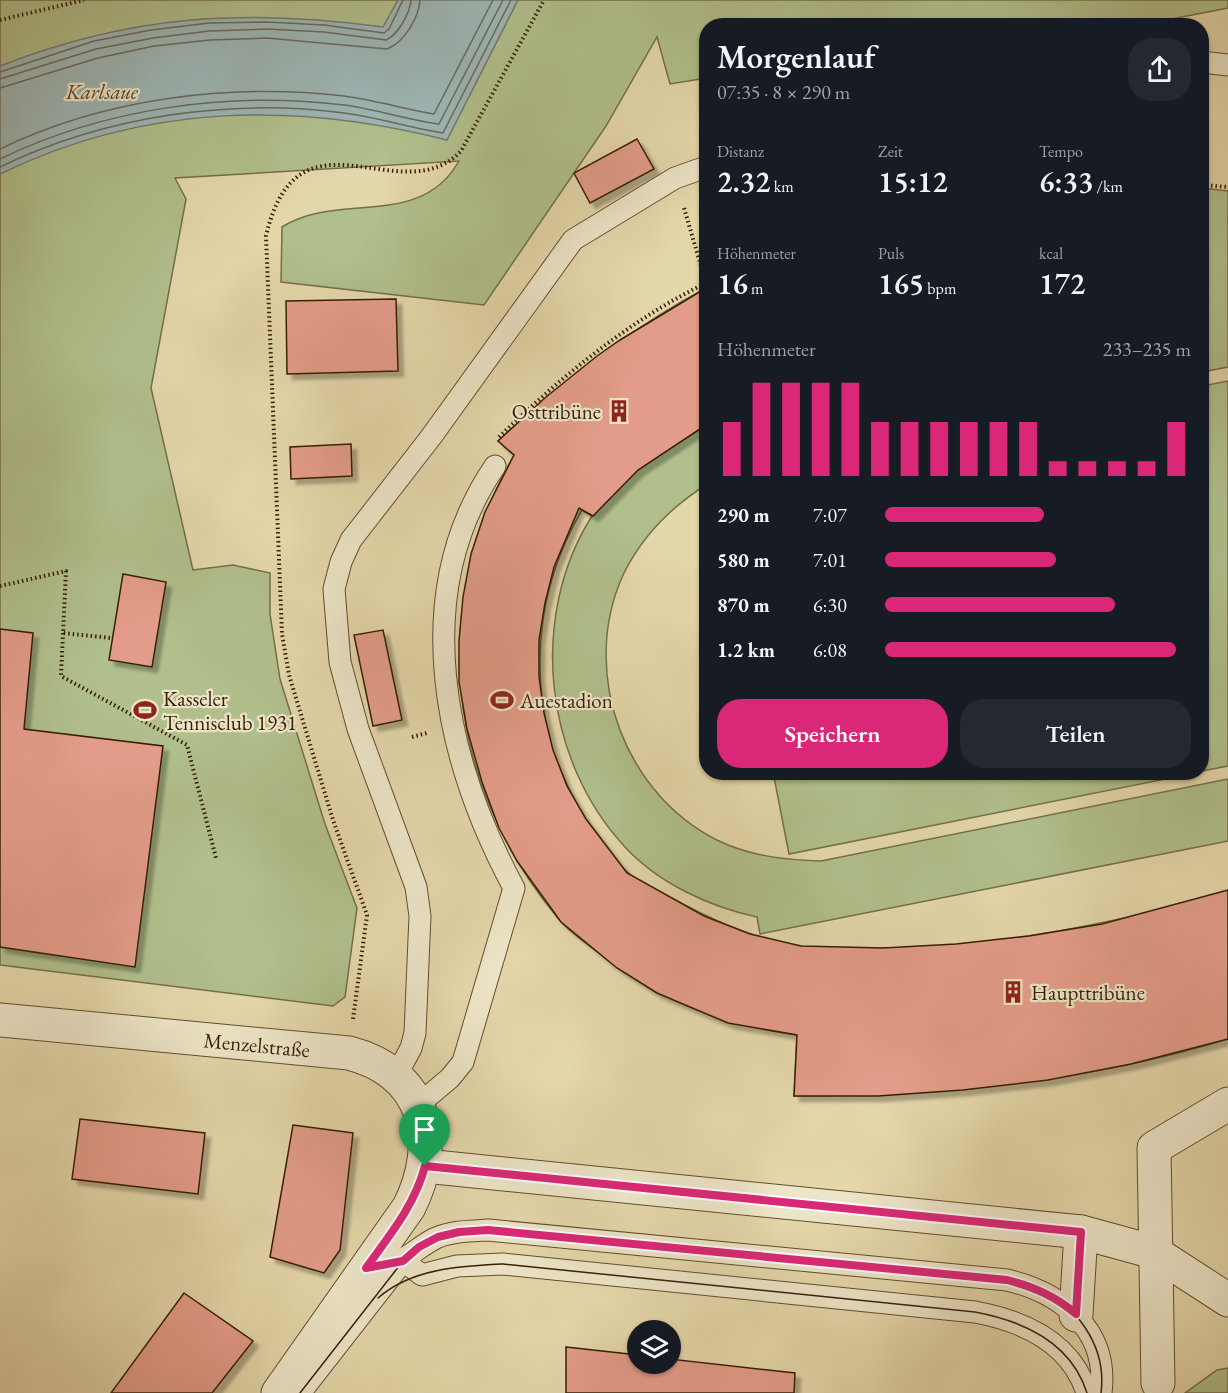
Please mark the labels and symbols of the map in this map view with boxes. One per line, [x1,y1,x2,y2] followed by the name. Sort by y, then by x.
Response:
[65,78,139,105] park label: Karlsaue
[512,398,601,425] place label: Osttribüne
[606,398,632,424] building icon: Osttribüne
[163,685,297,736] place label: Kasseler Tennisclub 1931
[489,687,515,713] sports icon: Auestadion
[519,687,613,714] place label: Auestadion
[132,697,158,723] sports icon: Kasseler Tennisclub 1931
[1000,979,1026,1005] building icon: Haupttribüne
[1031,979,1145,1006] place label: Haupttribüne
[203,1026,311,1063] street label: Menzelstraße
[399,1104,450,1166] pin

